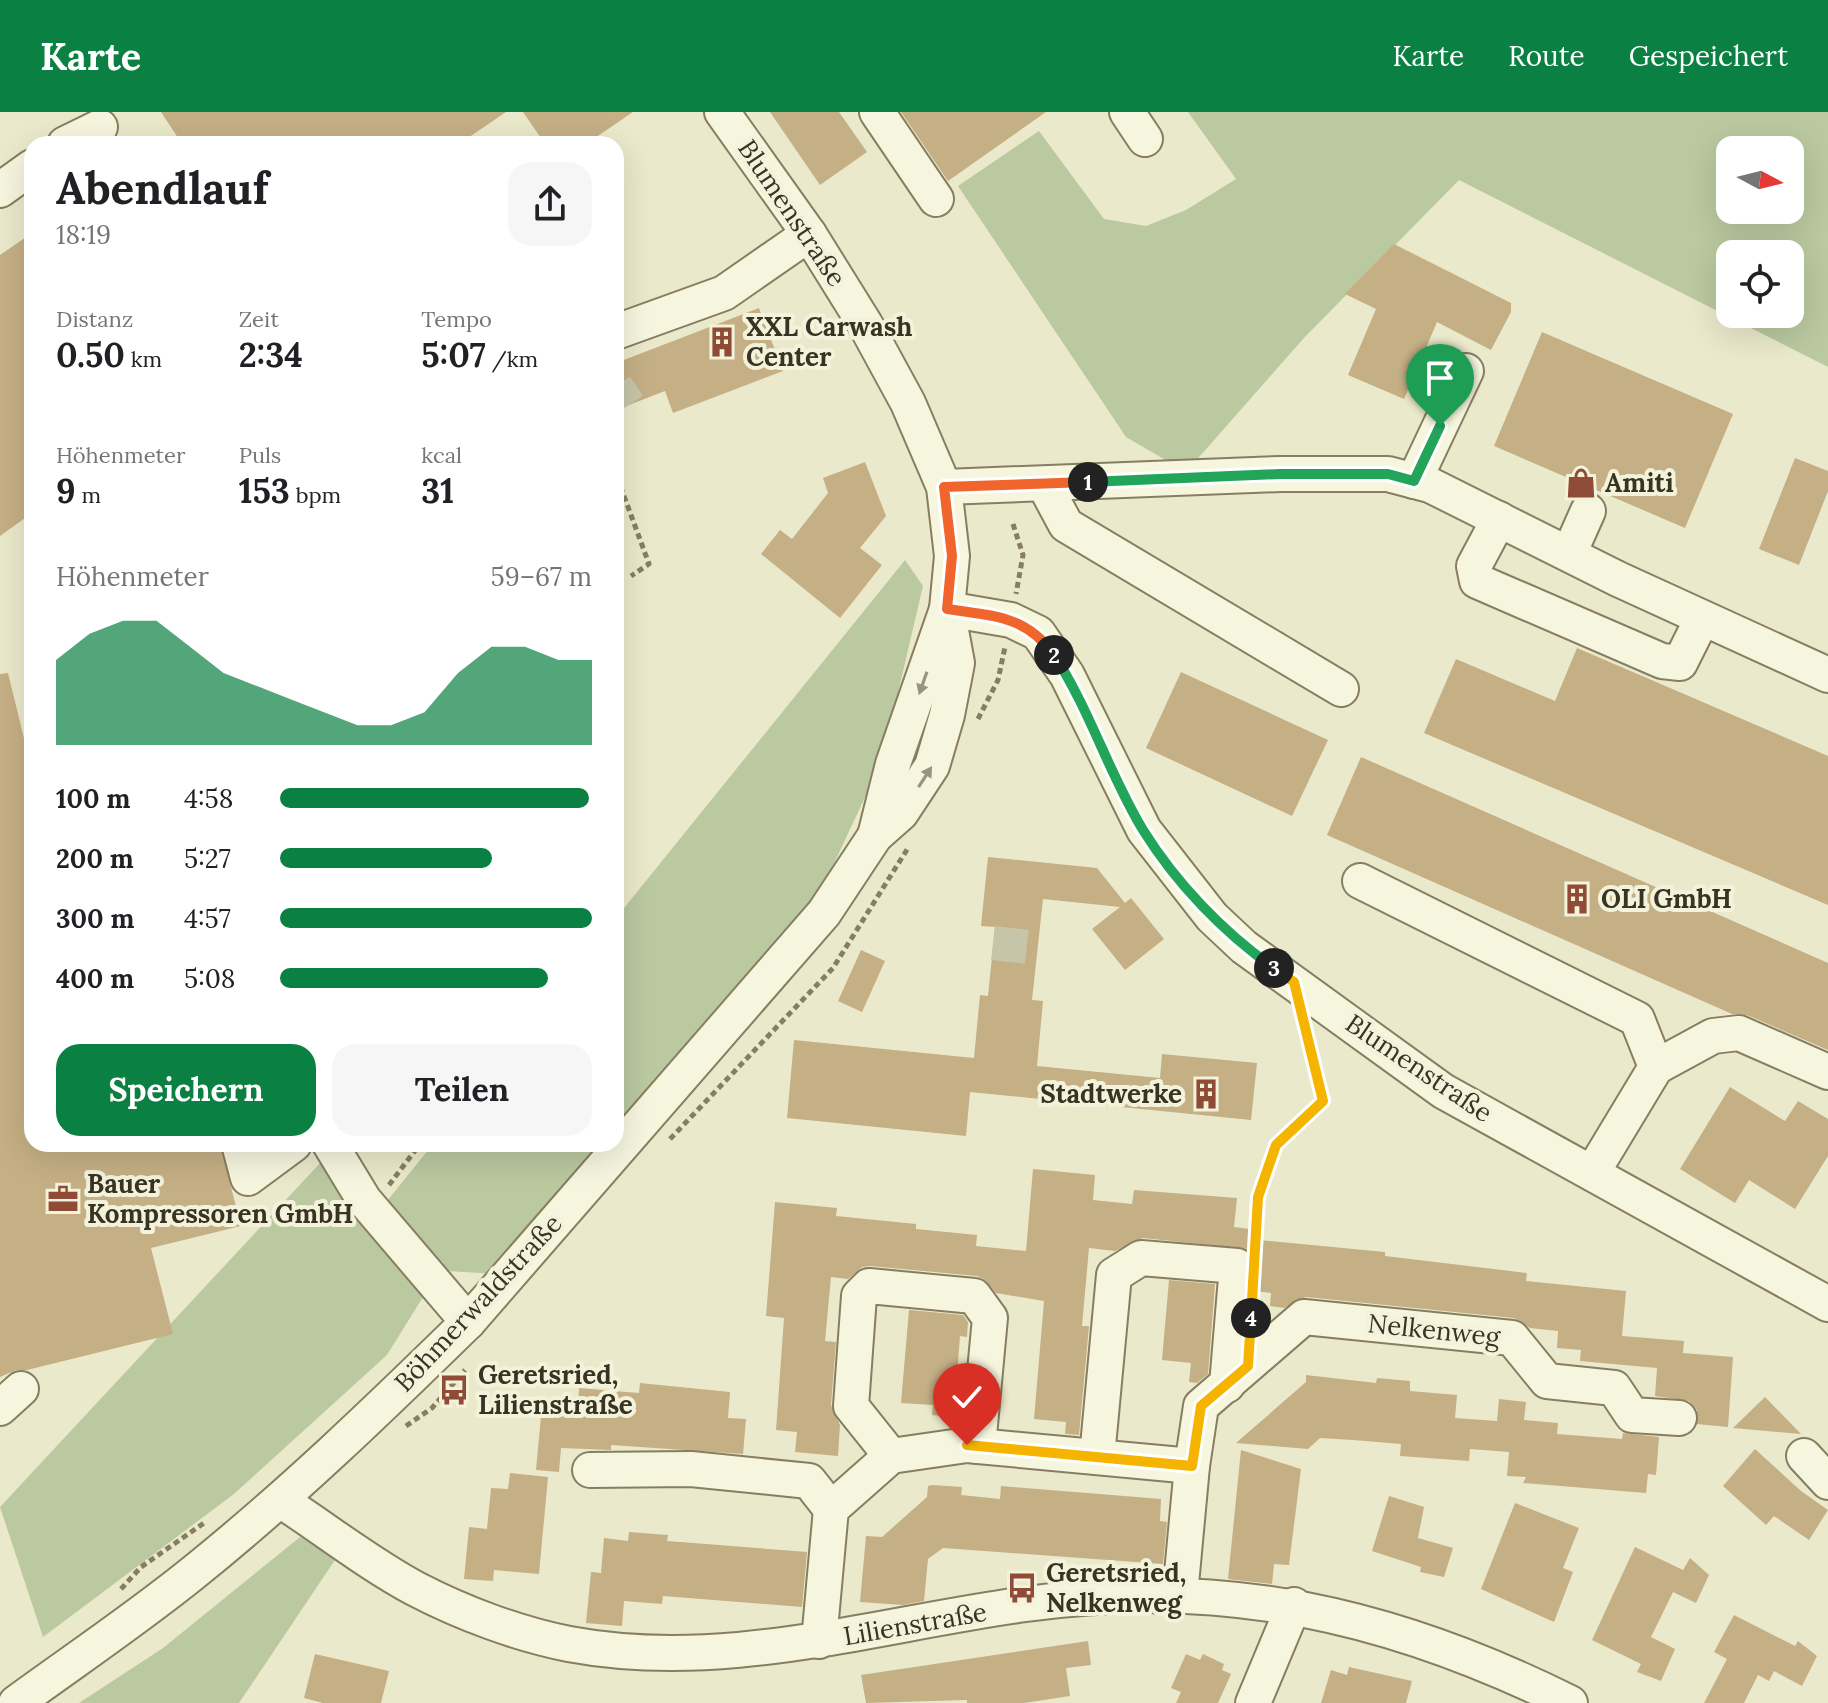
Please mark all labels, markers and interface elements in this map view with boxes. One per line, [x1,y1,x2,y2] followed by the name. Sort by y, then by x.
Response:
[40,32,141,80] text: Karte
[1392,38,1464,74] text: Karte
[1508,38,1585,74] text: Route
[1629,38,1788,74] text: Gespeichert
[731,133,854,292] street label: Blumenstraße
[1716,136,1804,224] north arrow
[1716,136,1804,328] map controls
[56,160,269,216] text: Abendlauf
[508,162,592,246] button: share
[56,218,111,251] text: 18:19
[1716,240,1804,328] button: locate
[56,305,133,333] text: Distanz
[239,305,279,333] text: Zeit
[421,305,492,333] text: Tempo
[746,310,912,373] place label: XXL Carwash Center
[705,325,739,359] building icon: XXL Carwash Center
[56,333,125,376] text: 0.50
[239,333,303,376] text: 2:34
[421,333,486,376] text: 5:07
[1406,344,1474,426] pin
[125,345,162,373] text: km
[486,345,538,373] text: /km
[1418,356,1462,400] icon: arrive
[56,441,185,469] text: Höhenmeter
[239,441,281,469] text: Puls
[421,441,462,469] text: kcal
[1068,462,1108,502] pin: 1
[1564,466,1598,500] shop icon: Amiti
[1605,466,1674,499] place label: Amiti
[1084,468,1092,496] text: 1
[56,469,76,512] text: 9
[239,469,290,512] text: 153
[421,469,454,512] text: 31
[76,481,101,509] text: m
[290,481,341,509] text: bpm
[56,560,209,593] text: Höhenmeter
[491,560,592,593] text: 59–67 m
[1034,635,1074,675] pin: 2
[1048,641,1060,669] text: 2
[916,671,929,695] one-way arrow
[917,766,931,788] one-way arrow
[56,782,130,815] text: 100 m
[184,782,233,815] text: 4:58
[56,842,134,875] text: 200 m
[184,842,231,875] text: 5:27
[1560,882,1594,916] building icon: OLI GmbH
[1601,882,1732,915] place label: OLI GmbH
[56,902,134,935] text: 300 m
[184,902,231,935] text: 4:57
[1254,948,1294,988] pin: 3
[1268,954,1280,982] text: 3
[56,962,134,995] text: 400 m
[184,962,235,995] text: 5:08
[1340,1006,1499,1129] street label: Blumenstraße
[56,1044,316,1136] button: Speichern
[332,1044,592,1136] button: Teilen
[1040,1077,1182,1110] place label: Stadtwerke
[1189,1077,1223,1111] building icon: Stadtwerke
[87,1167,353,1230] place label: Bauer Kompressoren GmbH
[46,1182,80,1216] office icon: Bauer Kompressoren GmbH
[387,1207,568,1398] street label: Böhmerwaldstraße
[1231,1298,1271,1338] pin: 4
[1245,1304,1257,1332] text: 4
[1366,1306,1502,1353] street label: Nelkenweg
[478,1358,633,1421] place label: Geretsried, Lilienstraße
[933,1363,1001,1445] pin
[437,1373,471,1407] bus stop icon: Geretsried, Lilienstraße
[945,1375,989,1419] icon: check
[1046,1556,1186,1619] place label: Geretsried, Nelkenweg
[1005,1571,1039,1605] bus stop icon: Geretsried, Nelkenweg
[841,1595,989,1652] street label: Lilienstraße

